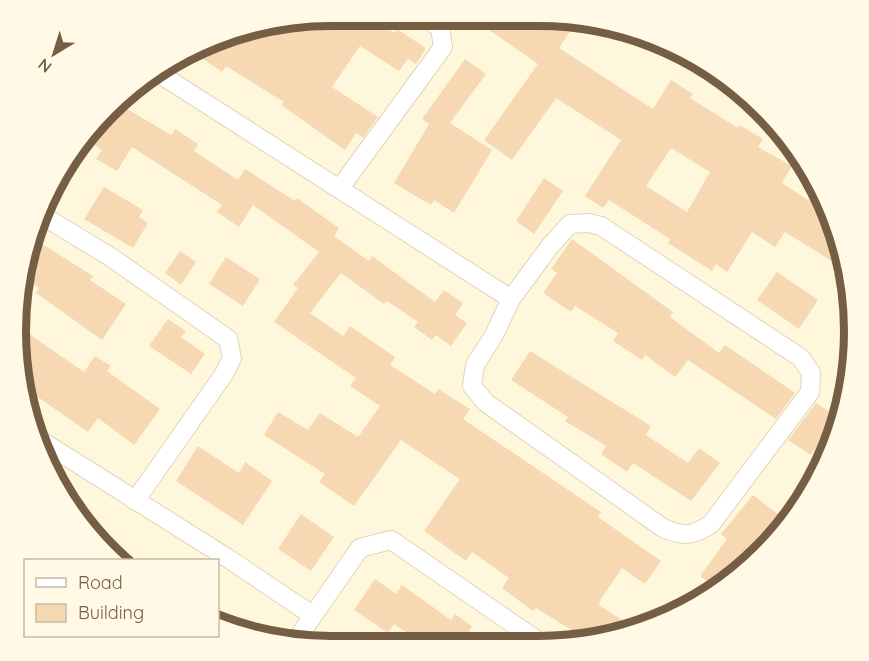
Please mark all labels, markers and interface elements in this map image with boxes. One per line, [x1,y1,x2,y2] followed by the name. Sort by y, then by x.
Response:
[24,24,84,84] north arrow
[34,54,56,77] text: N
[24,559,219,637] legend
[78,571,123,594] text: Road
[78,601,144,624] text: Building

